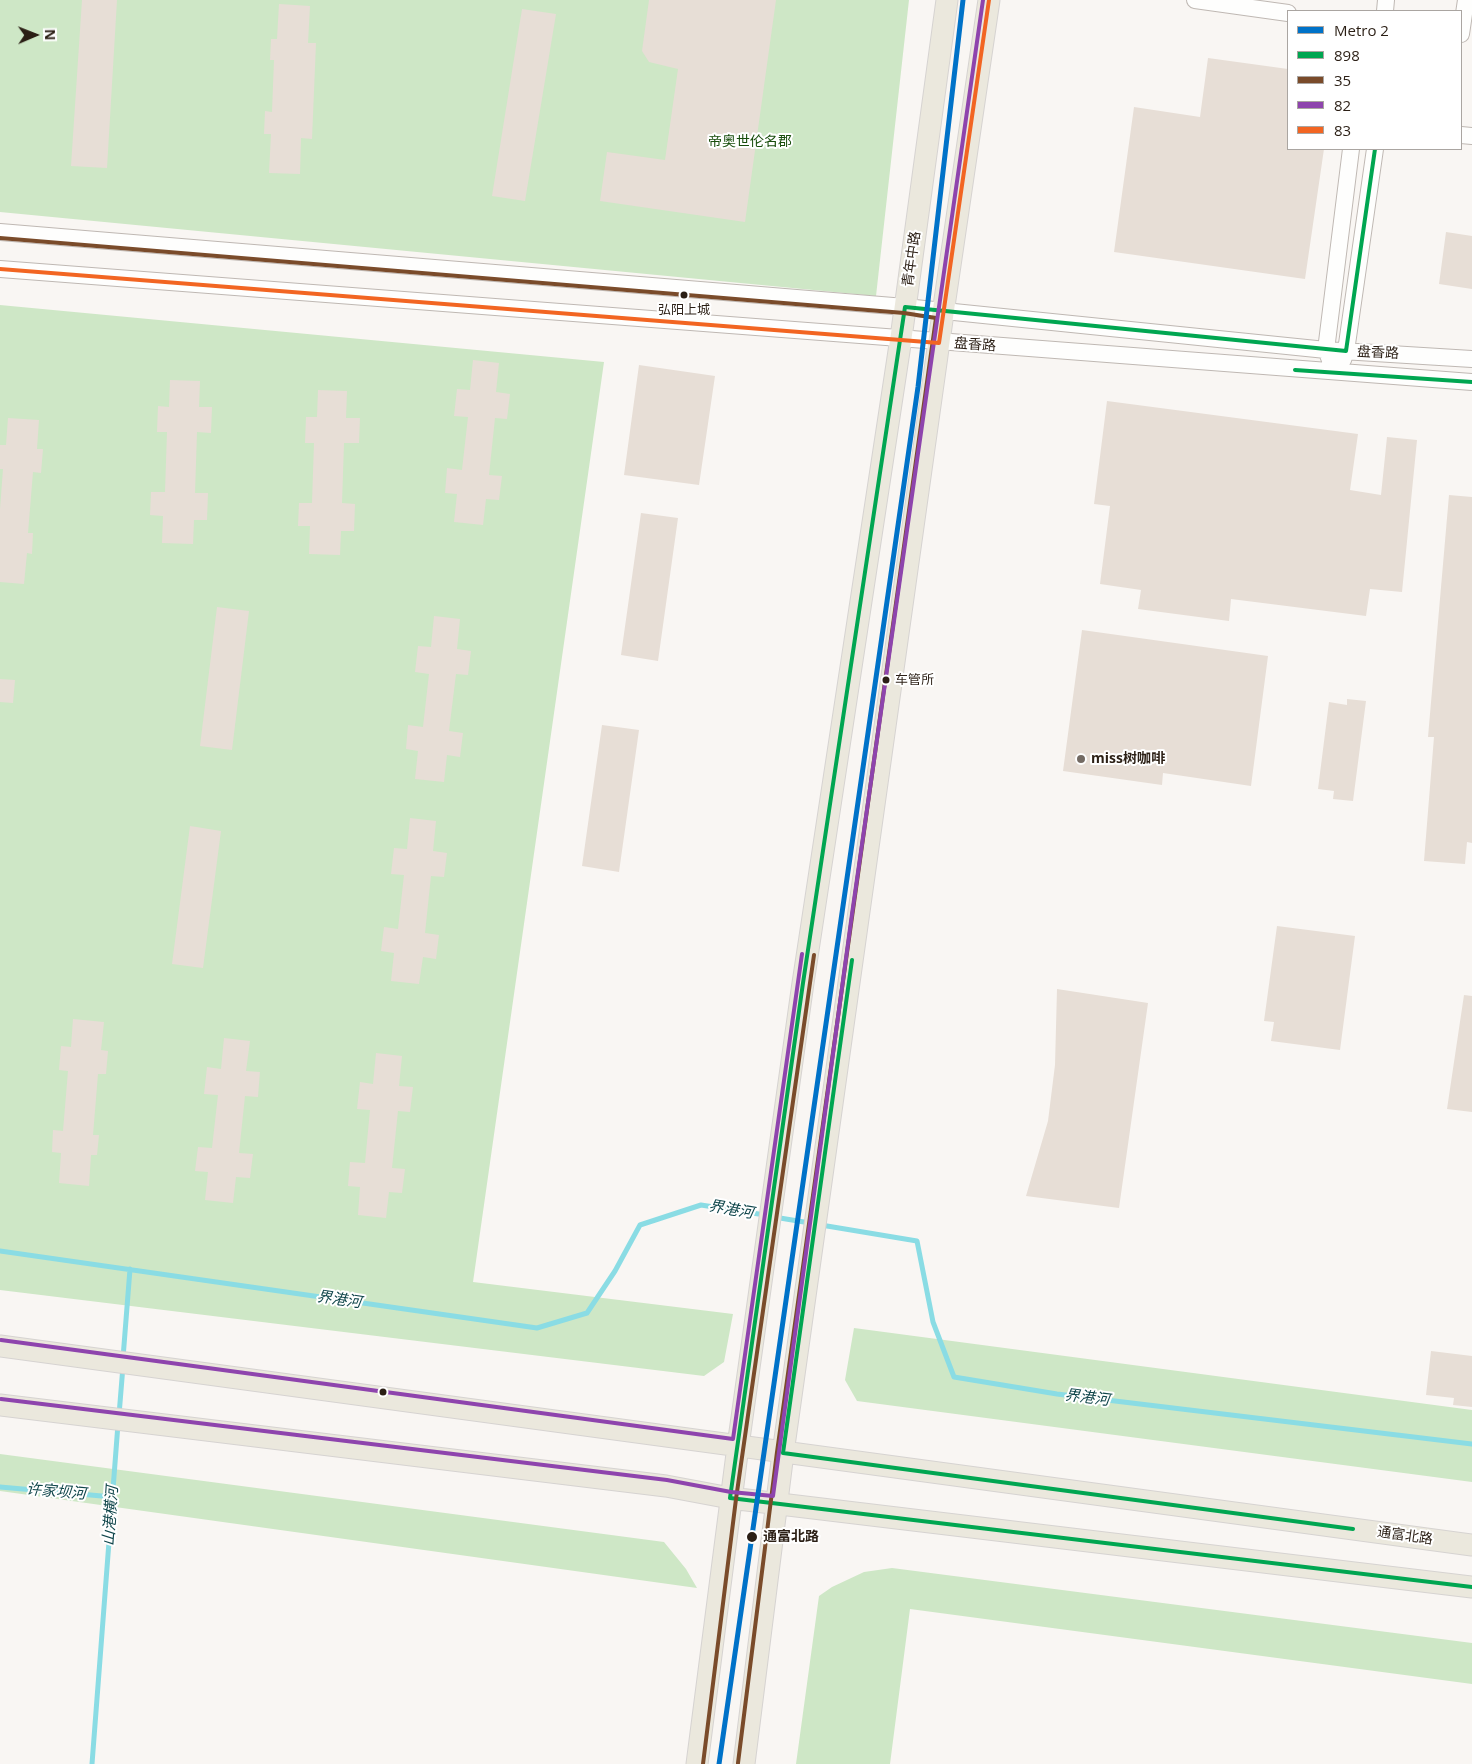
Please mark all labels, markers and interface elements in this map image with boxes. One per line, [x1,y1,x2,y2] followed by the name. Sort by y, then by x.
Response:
[10,10,60,60] north arrow
[1287,10,1462,150] legend
[1334,20,1389,40] text: Metro 2
[41,29,60,41] text: N
[1334,45,1360,65] text: 898
[1334,70,1351,90] text: 35
[1334,95,1351,115] text: 82
[1334,120,1351,140] text: 83
[708,134,792,150] park label: 帝奥世伦名郡
[900,230,924,288] street label: 青年中路
[679,290,689,300] marker: 弘阳上城
[658,302,710,318] place label: 弘阳上城
[953,335,997,355] street label: 盘香路
[1357,344,1399,362] street label: 盘香路
[895,672,934,688] place label: 车管所
[881,675,891,685] marker: 车管所
[1091,751,1165,767] place label: miss树咖啡
[1075,753,1087,765] marker: miss树咖啡
[707,1197,755,1223] water label: 界港河
[315,1288,363,1312] water label: 界港河
[1064,1386,1110,1410] water label: 界港河
[378,1387,388,1397] unlabelled marker
[25,1480,87,1504] water label: 许家坝河
[100,1485,122,1547] water label: 山港横河
[1376,1524,1434,1548] street label: 通富北路
[763,1529,819,1545] place label: 通富北路
[745,1530,759,1544] marker: 通富北路

